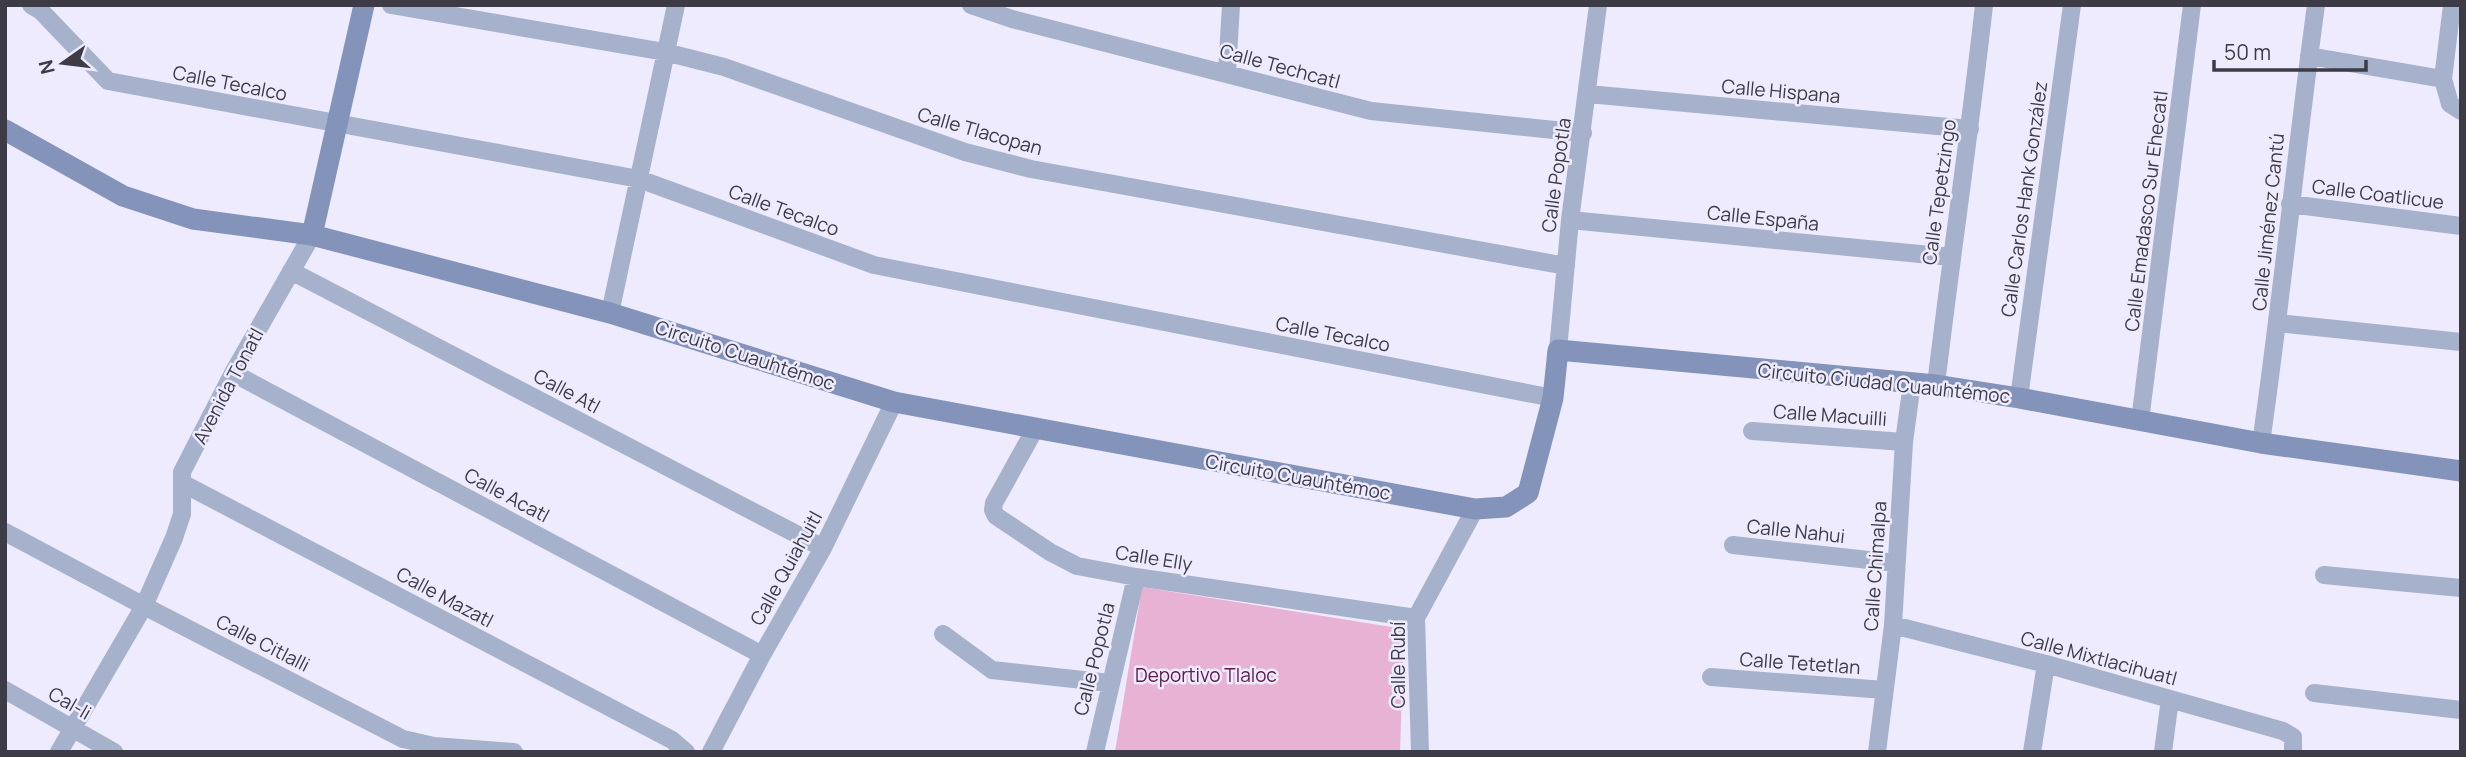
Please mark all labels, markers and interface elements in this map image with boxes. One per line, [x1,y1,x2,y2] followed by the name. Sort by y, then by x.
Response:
[28,28,98,98] north arrow
[2214,28,2366,72] scale bar
[1217,37,1343,95] street label: Calle Techcatl
[2224,38,2271,66] text: 50 m
[32,57,61,77] text: N
[171,59,289,107] street label: Calle Tecalco
[1721,73,1841,109] street label: Calle Hispana
[1995,79,2053,319] street label: Calle Carlos Hank González
[2118,89,2174,333] street label: Calle Emadasco Sur Ehecatl
[915,101,1045,161] street label: Calle Tlacopan
[1535,116,1577,234] street label: Calle Popotla
[1916,118,1962,266] street label: Calle Tepetzingo
[2246,132,2290,312] street label: Calle Jiménez Cantú
[2311,173,2445,215] street label: Calle Coatlicue
[725,178,843,242] street label: Calle Tecalco
[1706,199,1820,237] street label: Calle España
[1274,310,1392,358] street label: Calle Tecalco
[652,314,838,396] street label: Circuito Cuauhtémoc
[187,324,269,448] street label: Avenida Tonatl
[1757,357,2011,409] street label: Circuito Ciudad Cuauhtémoc
[529,363,605,419] street label: Calle Atl
[1772,398,1888,432] street label: Calle Macuilli
[1203,448,1393,506] street label: Circuito Cuauhtémoc
[460,462,554,528] street label: Calle Acatl
[1857,500,1893,632] street label: Calle Chimalpa
[744,506,828,630] street label: Calle Quiahuitl
[1746,513,1846,549] street label: Calle Nahui
[1114,539,1194,577] street label: Calle Elly
[392,561,498,633] street label: Calle Mazatl
[1067,600,1121,718] street label: Calle Popotla
[212,608,314,678] street label: Calle Citlalli
[1385,622,1411,708] street label: Calle Rubí
[2018,625,2180,691] street label: Calle Mixtlacihuatl
[1739,646,1861,680] street label: Calle Tetetlan
[1135,662,1277,688] park label: Deportivo Tlaloc
[44,680,96,726] street label: Cal-li

